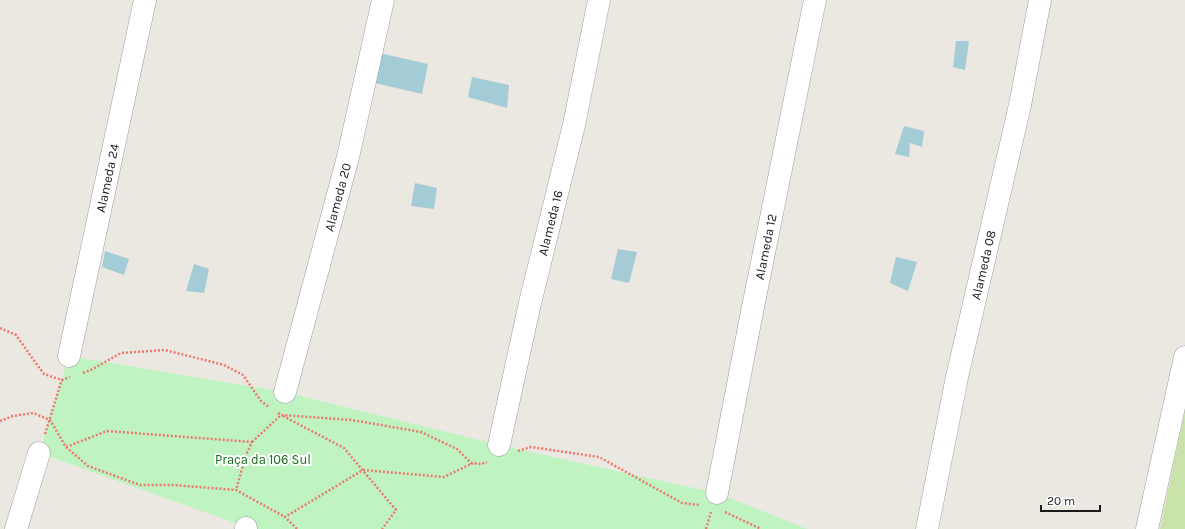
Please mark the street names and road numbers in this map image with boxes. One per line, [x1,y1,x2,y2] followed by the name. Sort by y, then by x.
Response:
[92,142,122,214] street label: Alameda 24
[321,161,354,233] street label: Alameda 20
[535,189,565,257] street label: Alameda 16
[751,212,779,281] street label: Alameda 12
[968,229,998,301] street label: Alameda 08

